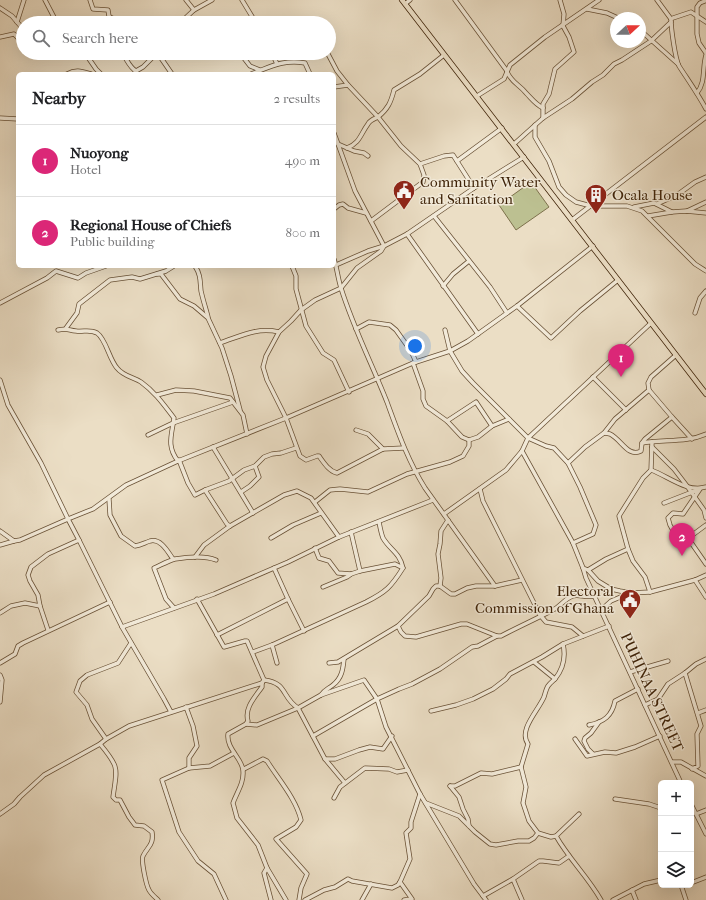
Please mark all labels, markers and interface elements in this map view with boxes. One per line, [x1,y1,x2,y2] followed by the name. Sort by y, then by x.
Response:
[610,12,646,48] north arrow
[16,16,336,60] search box
[30,27,52,49] icon: search
[62,29,138,47] text: Search here
[32,88,86,108] text: Nearby
[274,91,320,106] text: 2 results
[70,144,129,162] text: Nuoyong
[43,153,47,168] text: 1
[285,153,320,168] text: 490 m
[70,162,101,177] text: Hotel
[420,173,541,208] place label: Community Water and Sanitation
[391,178,417,211] public building icon: Community Water and Sanitation
[583,182,609,215] building icon: Ocala House
[612,186,693,204] place label: Ocala House
[70,216,231,234] text: Regional House of Chiefs
[42,225,48,240] text: 2
[286,225,320,240] text: 800 m
[70,234,155,249] text: Public building
[405,336,425,356] your location
[608,344,634,377] pin: 1
[669,523,695,556] pin: 2
[475,582,615,617] place label: Electoral Commission of Ghana
[617,587,643,620] public building icon: Electoral Commission of Ghana
[617,630,688,755] street label: PUHINAA STREET
[658,780,694,888] map controls
[658,780,694,816] button: +
[658,816,694,852] button: −
[658,852,694,888] button: layers

